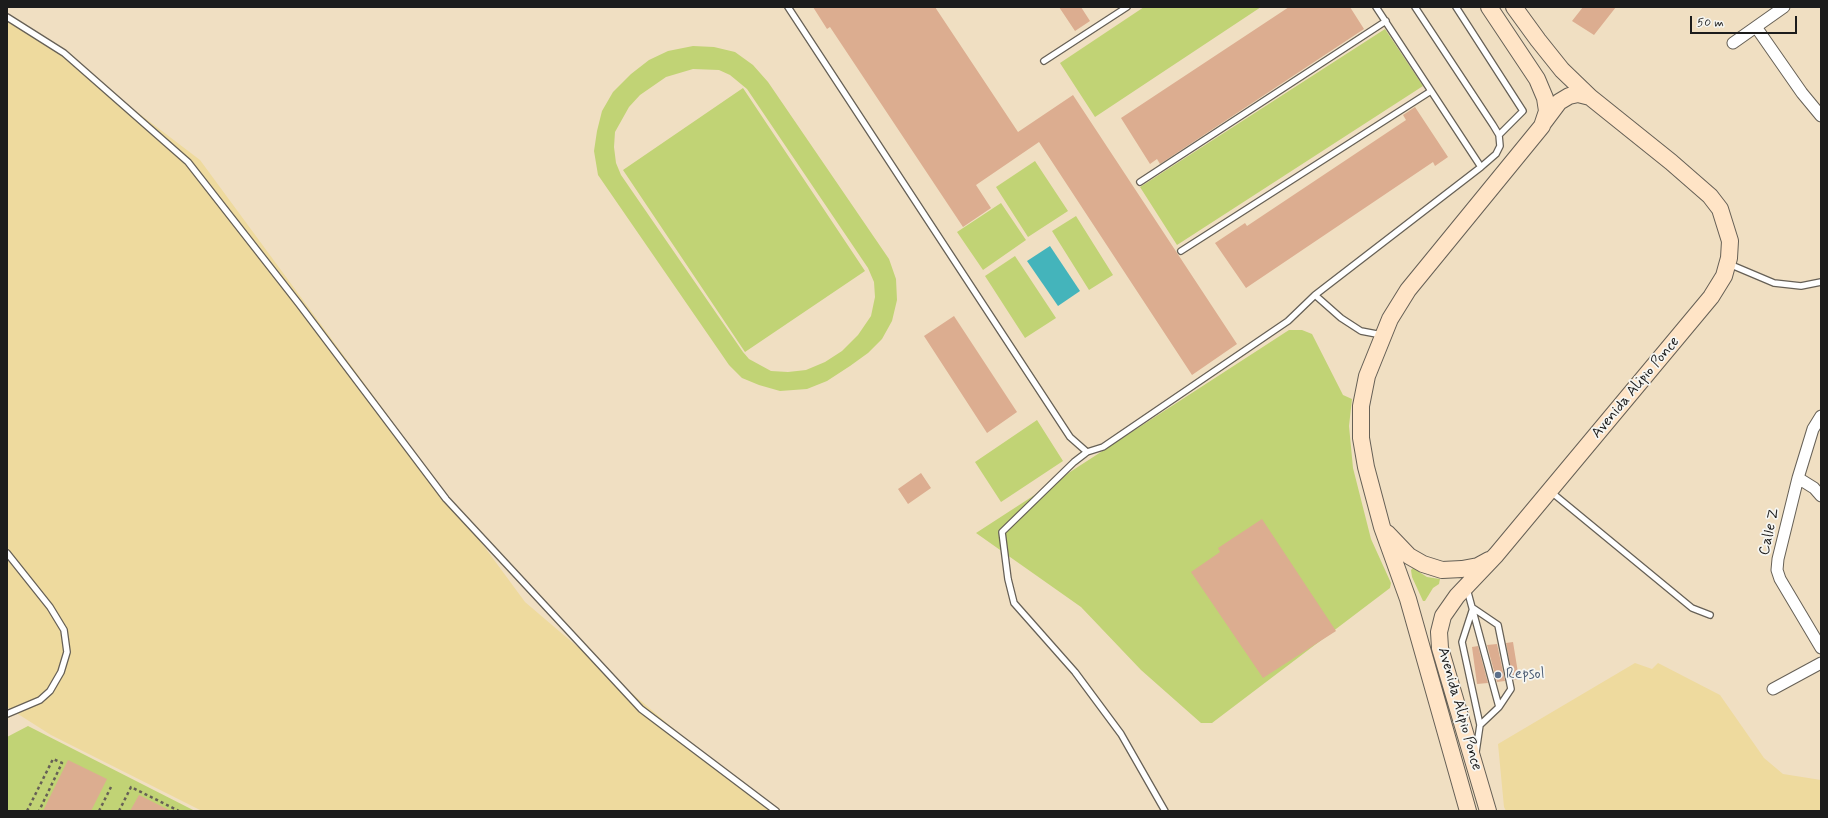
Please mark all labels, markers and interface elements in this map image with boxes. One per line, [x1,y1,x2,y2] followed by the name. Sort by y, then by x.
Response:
[1692,8,1799,34] scale bar
[1697,15,1724,31] text: 50 m
[1588,333,1684,443] street label: Avenida Alipio Ponce
[1756,507,1784,557] street label: Calle Z
[1433,645,1485,773] street label: Avenida Alipio Ponce
[1506,666,1544,684] place label: Repsol
[1493,670,1503,680] marker: Repsol

